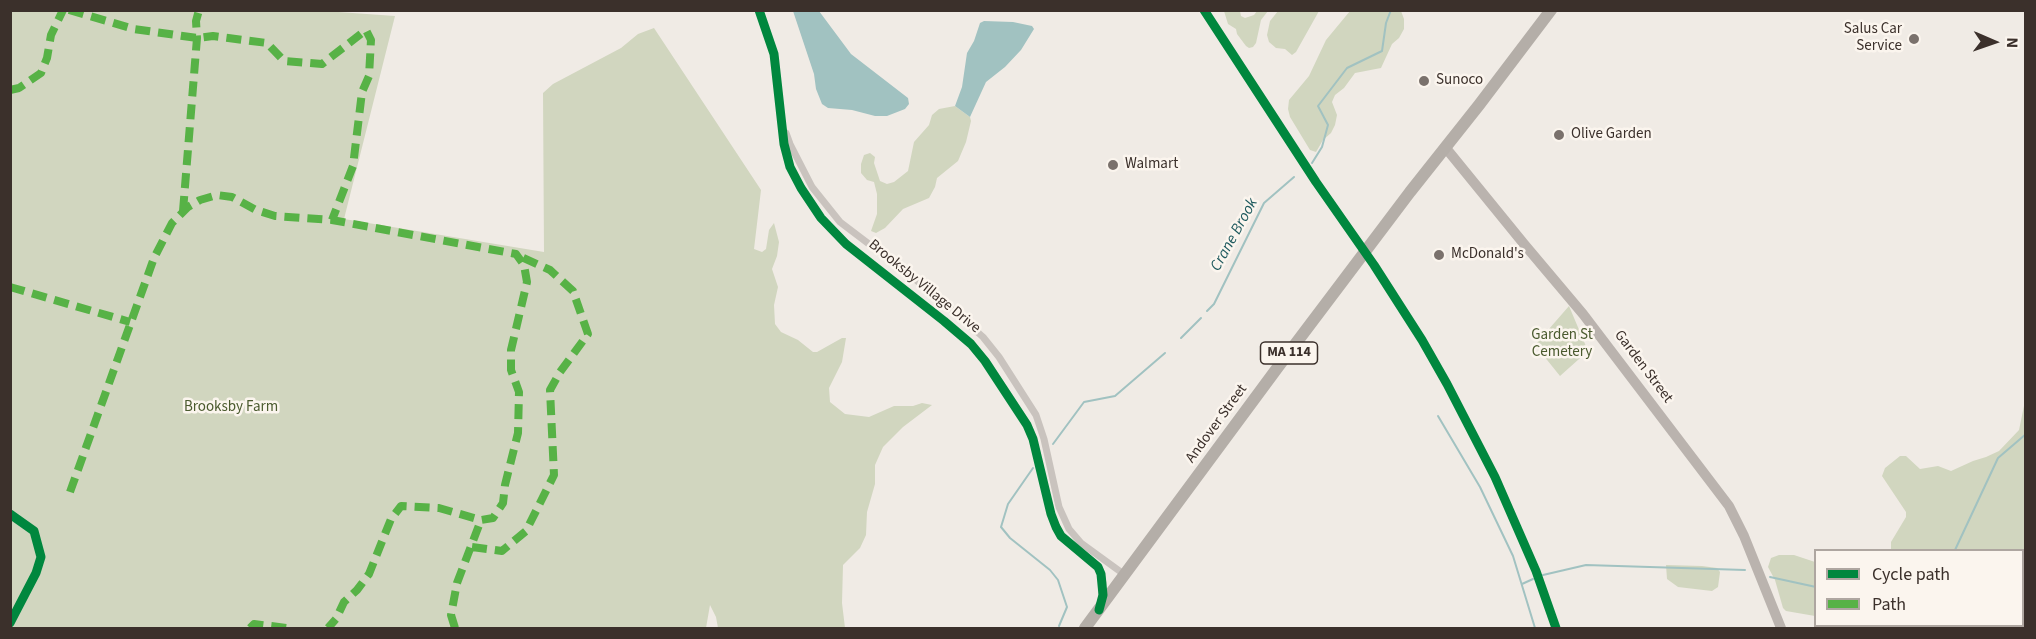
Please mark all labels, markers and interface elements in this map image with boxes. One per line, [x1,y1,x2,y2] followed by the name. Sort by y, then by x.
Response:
[1964,12,2024,72] north arrow
[1844,21,1902,56] place label: Salus Car Service
[1907,32,1921,46] marker: Salus Car Service
[2001,37,2023,48] text: N
[1436,72,1483,90] place label: Sunoco
[1417,74,1431,88] marker: Sunoco
[1571,126,1652,144] place label: Olive Garden
[1552,128,1566,142] marker: Olive Garden
[1125,156,1178,174] place label: Walmart
[1106,158,1120,172] marker: Walmart
[1207,195,1263,275] water label: Crane Brook
[864,236,984,338] street label: Brooksby Village Drive
[1451,246,1524,264] place label: McDonald's
[1432,248,1446,262] marker: McDonald's
[1531,327,1593,362] park label: Garden St Cemetery
[1610,327,1676,407] street label: Garden Street
[1260,342,1318,364] road number: MA 114
[1182,381,1252,467] street label: Andover Street
[184,399,278,417] park label: Brooksby Farm
[1814,549,2024,627] legend
[1872,562,1950,587] text: Cycle path
[1872,592,1906,617] text: Path

